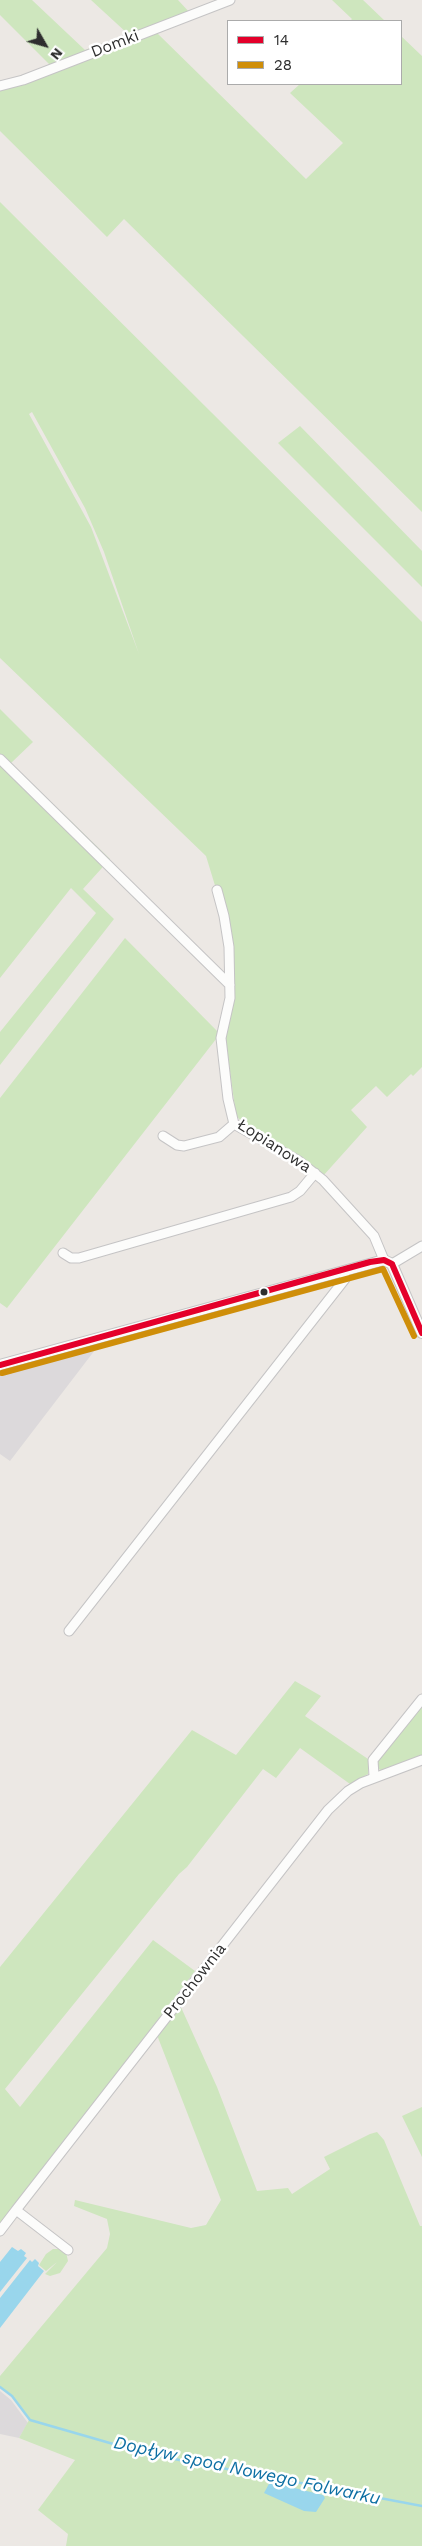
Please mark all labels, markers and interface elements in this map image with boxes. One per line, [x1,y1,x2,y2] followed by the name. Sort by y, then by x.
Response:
[20,20,70,70] north arrow
[227,20,402,85] legend
[88,26,142,62] street label: Domki
[274,31,289,49] text: 14
[47,45,66,63] text: N
[274,56,292,74] text: 28
[233,1115,315,1177] street label: Łopianowa
[259,1287,269,1297] unlabelled marker
[160,1939,230,2023] street label: Prochownia
[112,2432,382,2510] water label: Dopływ spod Nowego Folwarku

